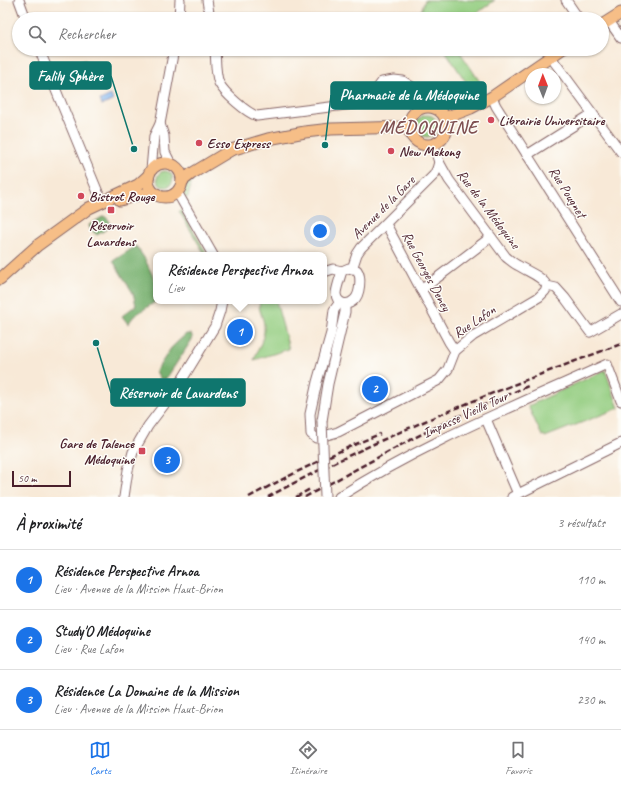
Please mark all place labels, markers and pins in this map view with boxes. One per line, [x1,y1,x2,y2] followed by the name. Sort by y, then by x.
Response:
[30,62,111,89] callout: Falily Sphère
[331,82,486,109] callout: Pharmacie de la Médoquine
[499,112,606,129] place label: Librairie Universitaire
[486,115,496,125] marker: Librairie Universitaire
[207,135,272,152] place label: Esso Express
[194,138,204,148] marker: Esso Express
[399,143,461,160] place label: New Mekong
[386,146,396,156] marker: New Mekong
[89,188,156,205] place label: Bistrot Rouge
[76,191,86,201] marker: Bistrot Rouge
[106,205,116,215] marker: Réservoir Lavardens
[87,217,138,250] place label: Réservoir Lavardens
[227,317,253,347] pin: 1
[362,374,388,404] pin: 2
[111,379,245,406] callout: Réservoir de Lavardens
[59,435,135,468] place label: Gare de Talence Médoquine
[154,445,180,475] pin: 3
[137,446,147,456] marker: Gare de Talence Médoquine

